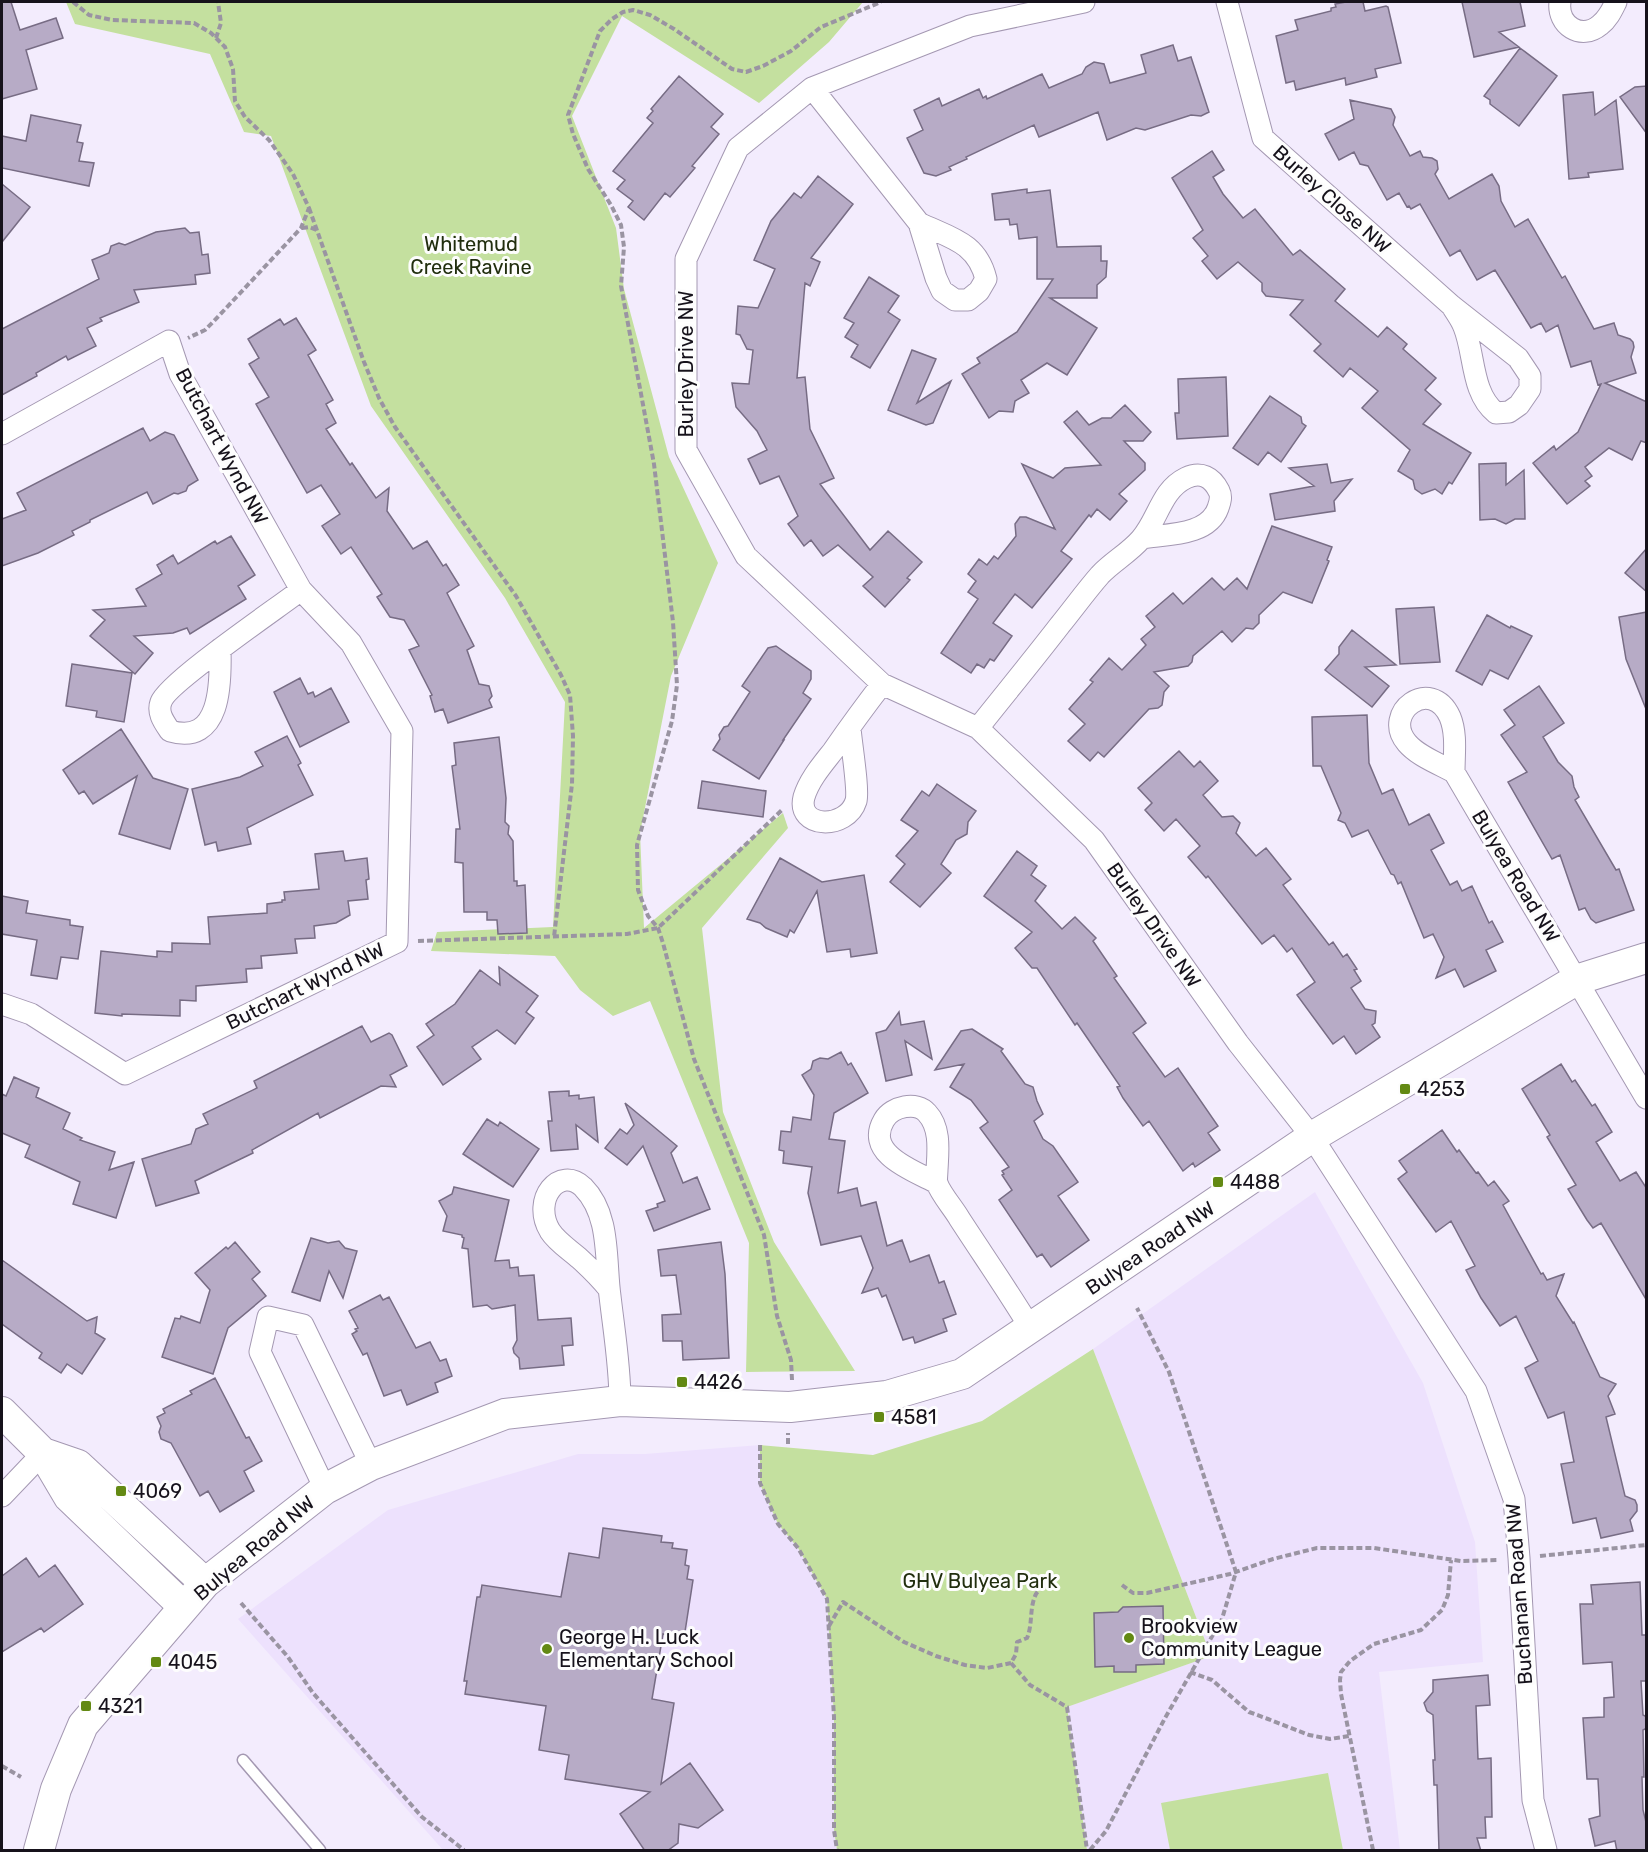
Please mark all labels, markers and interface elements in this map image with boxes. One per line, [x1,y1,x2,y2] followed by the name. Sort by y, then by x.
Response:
[1268,140,1396,258] street label: Burley Close NW
[410,232,532,279] park label: Whitemud Creek Ravine
[674,290,698,438] street label: Burley Drive NW
[171,364,273,528] street label: Butchart Wynd NW
[1467,805,1565,947] street label: Bulyea Road NW
[1102,858,1206,992] street label: Burley Drive NW
[222,937,388,1035] street label: Butchart Wynd NW
[1417,1077,1465,1101] place label: 4253
[1398,1082,1412,1096] marker: 4253
[1230,1170,1280,1194] place label: 4488
[1211,1175,1225,1189] marker: 4488
[1081,1196,1219,1300] street label: Bulyea Road NW
[694,1370,743,1394] place label: 4426
[675,1375,689,1389] marker: 4426
[891,1405,937,1429] place label: 4581
[872,1410,886,1424] marker: 4581
[133,1479,182,1503] place label: 4069
[114,1484,128,1498] marker: 4069
[189,1490,319,1606] street label: Bulyea Road NW
[1501,1502,1537,1686] street label: Buchanan Road NW
[902,1569,1058,1593] park label: GHV Bulyea Park
[1141,1614,1322,1661] place label: Brookview Community League
[559,1625,734,1672] place label: George H. Luck Elementary School
[1122,1631,1136,1645] marker: Brookview Community League
[540,1642,554,1656] marker: George H. Luck Elementary School
[168,1650,217,1674] place label: 4045
[149,1655,163,1669] marker: 4045
[98,1694,143,1718] place label: 4321
[79,1699,93,1713] marker: 4321

